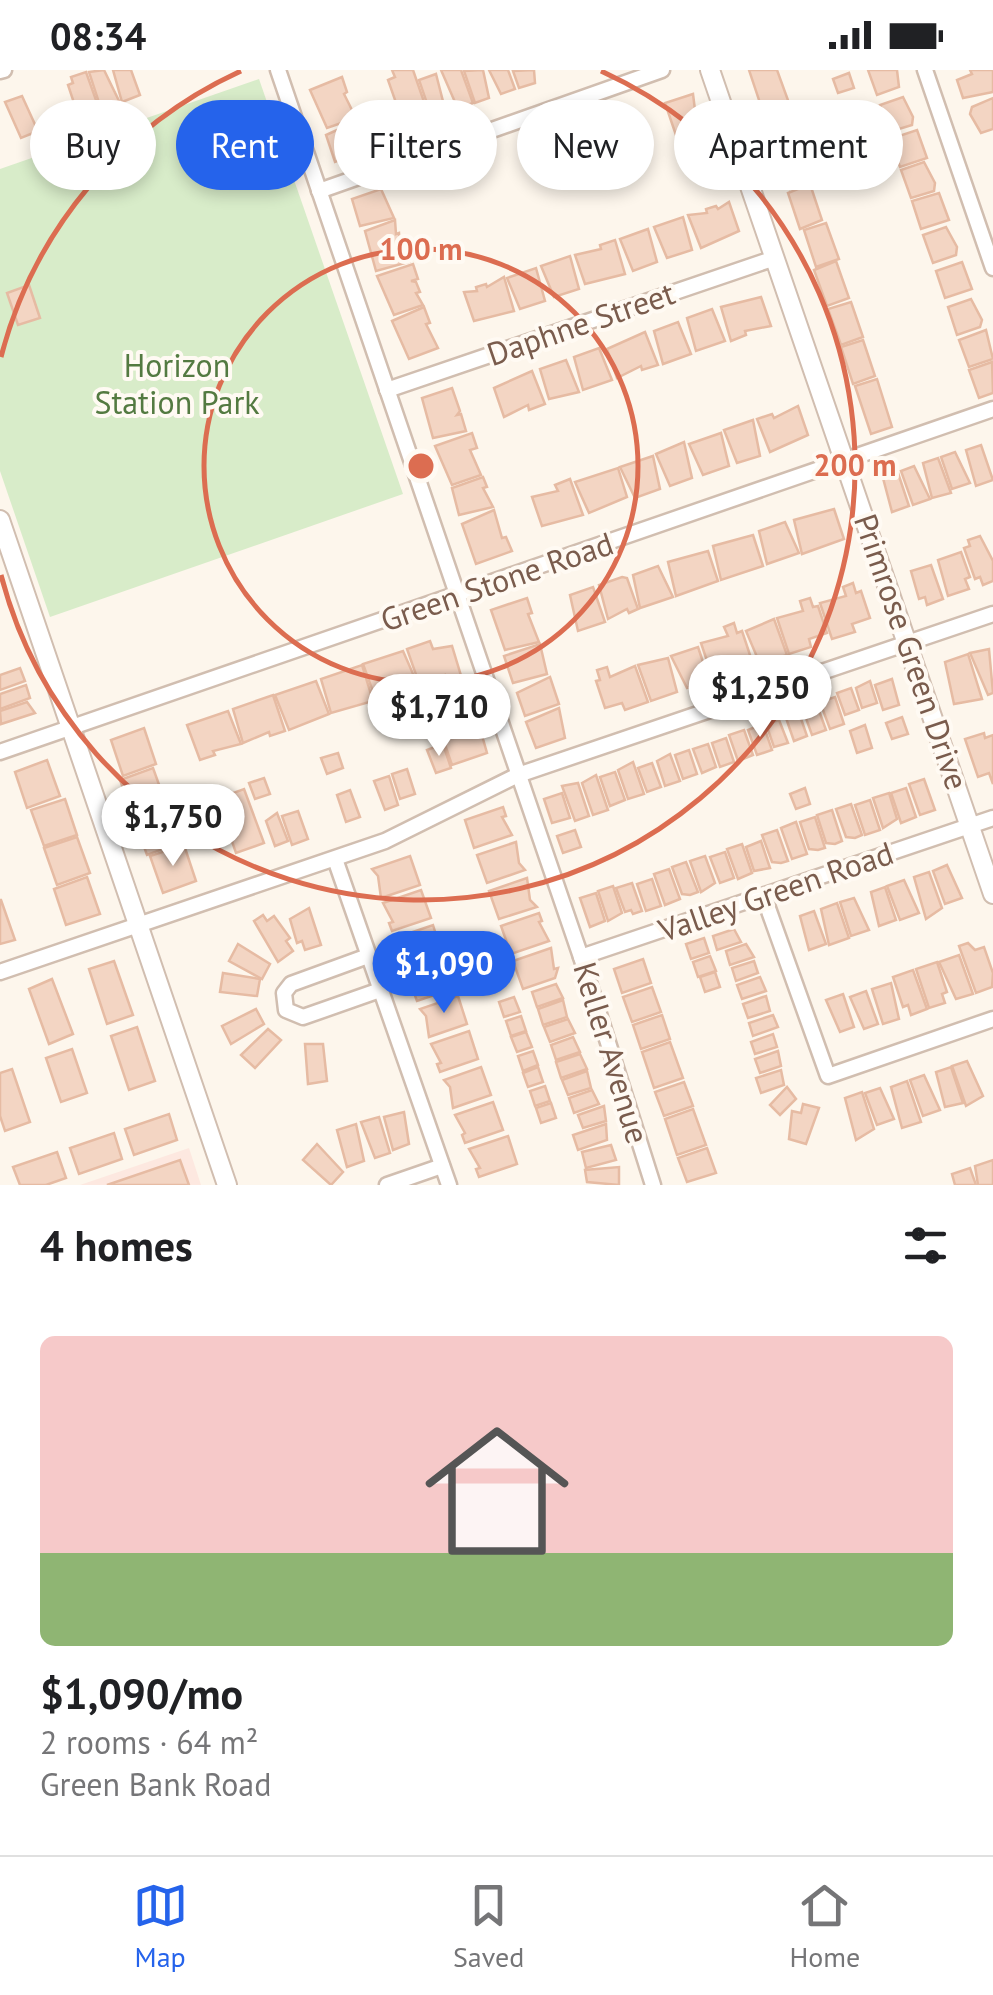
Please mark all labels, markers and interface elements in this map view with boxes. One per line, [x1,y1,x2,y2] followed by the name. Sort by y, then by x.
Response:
[50,11,146,60] text: 08:34
[30,100,156,190] chip: Buy
[176,100,314,190] chip: Rent
[334,100,497,190] chip: Filters
[517,100,654,190] chip: New
[674,100,903,190] chip: Apartment
[380,229,462,268] text: 100 m
[481,271,680,375] street label: Daphne Street
[94,344,260,423] park label: Horizon Station Park
[814,445,896,484] text: 200 m
[403,448,439,484] centre of rings
[845,508,979,795] street label: Primrose Green Drive
[375,522,619,641] street label: Green Stone Road
[679,655,841,740] pin: $1,250
[711,666,809,708] text: $1,250
[358,674,520,759] pin: $1,710
[390,685,488,727] text: $1,710
[92,784,254,869] pin: $1,750
[124,795,222,837] text: $1,750
[652,831,899,951] street label: Valley Green Road
[363,931,525,1016] pin: $1,090
[395,942,493,984] text: $1,090
[564,957,659,1149] street label: Keller Avenue
[40,1218,193,1273] text: 4 homes
[898,1218,953,1273] icon: filters
[407,1401,587,1581] icon: home
[40,1666,243,1721] text: $1,090/mo
[40,1721,258,1763] text: 2 rooms · 64 m²
[40,1763,271,1805] text: Green Bank Road
[133,1878,188,1975] tab: Map
[453,1878,524,1975] tab: Saved
[790,1878,860,1975] tab: Home

